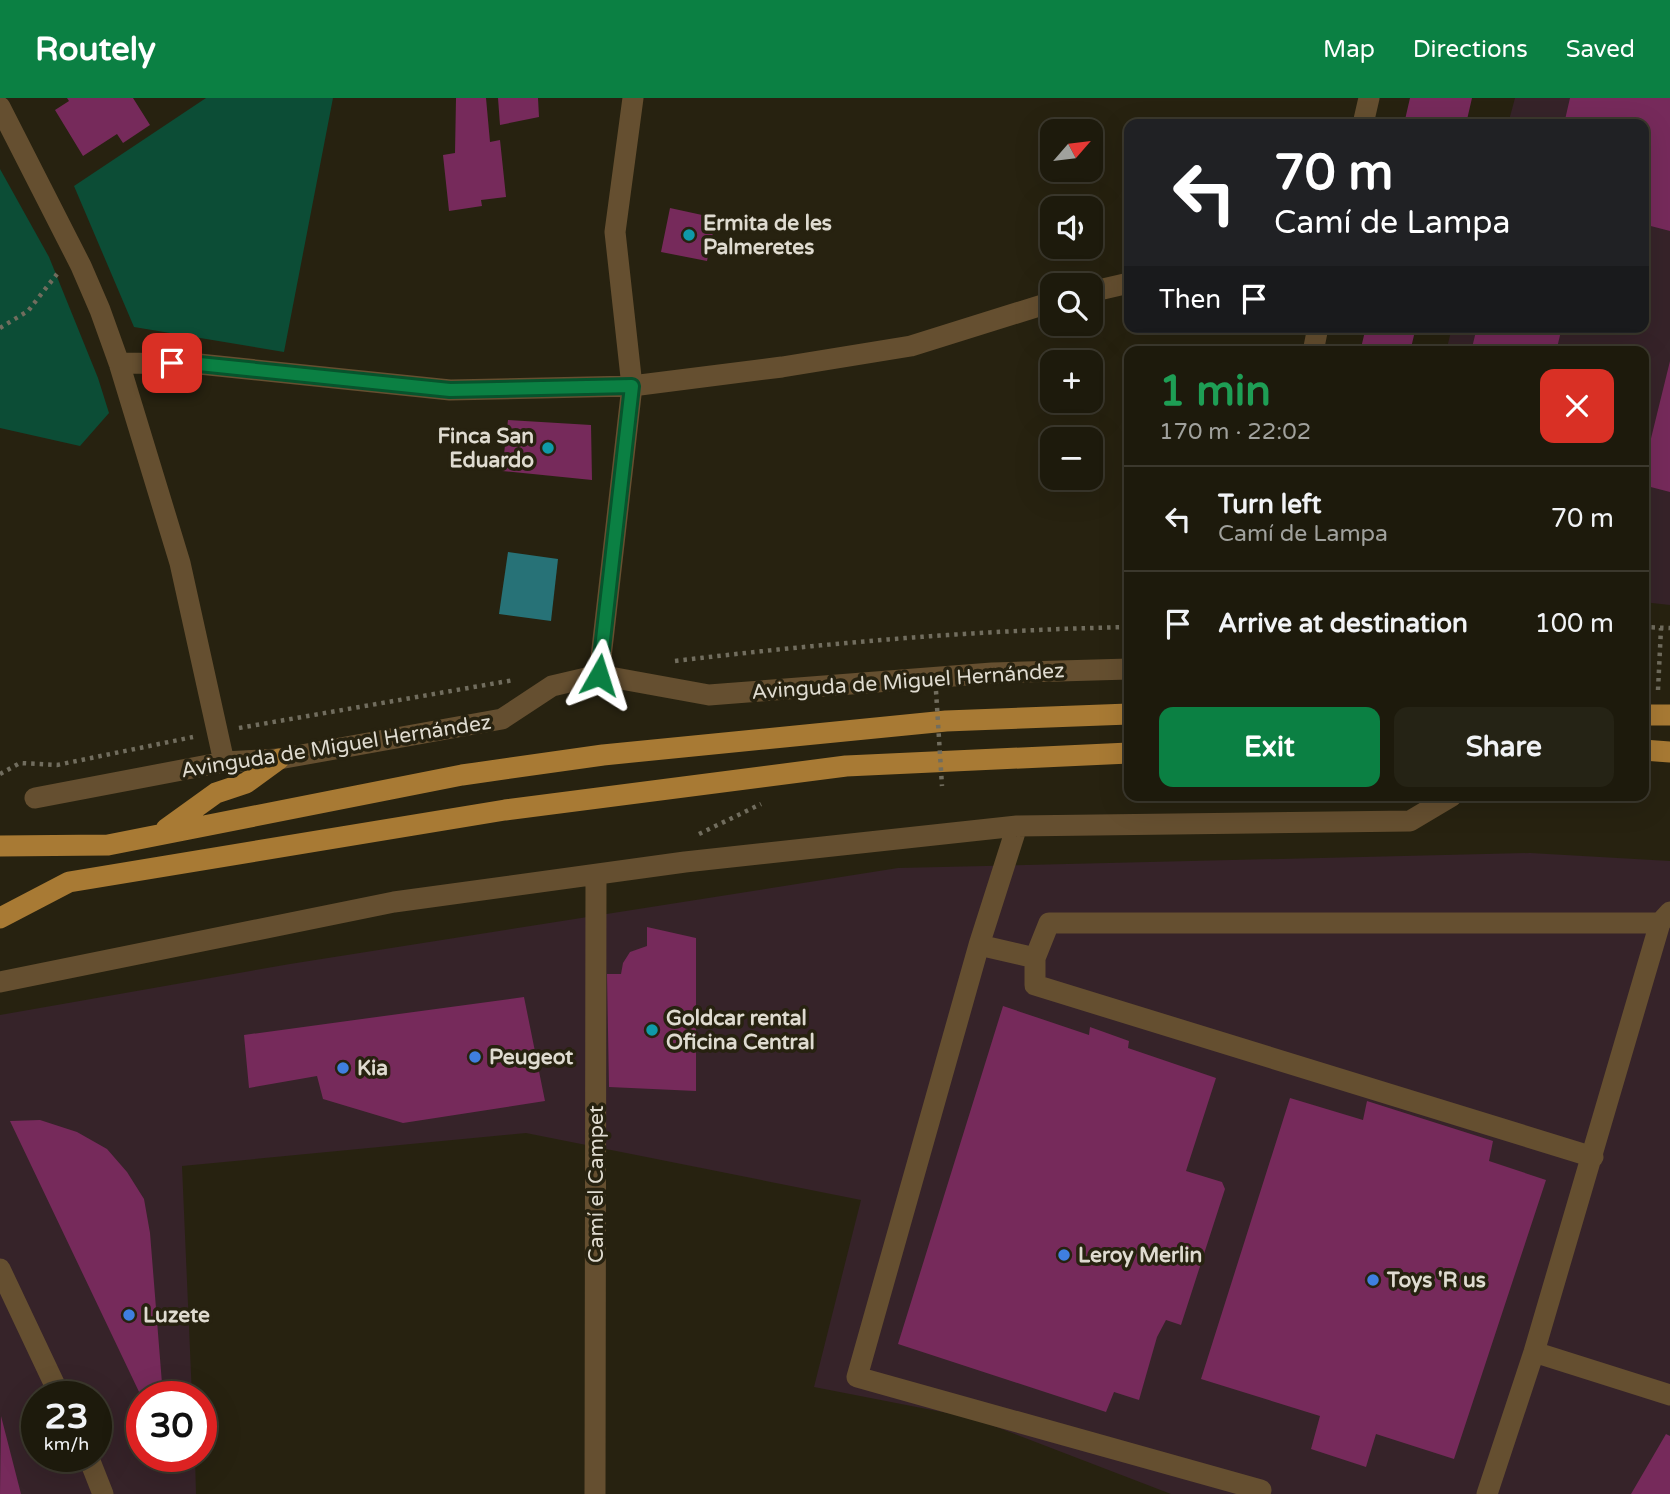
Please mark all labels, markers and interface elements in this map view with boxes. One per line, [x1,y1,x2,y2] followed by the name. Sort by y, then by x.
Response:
[35,30,156,69] text: Routely
[1323,35,1375,64] text: Map
[1413,35,1528,64] text: Directions
[1566,35,1635,64] text: Saved
[1040,119,1102,182] north arrow
[1040,119,1103,490] map controls
[1274,144,1393,203] text: 70 m
[1159,147,1250,238] icon: left
[1040,196,1103,259] button: sound
[1274,204,1510,242] text: Camí de Lampa
[703,211,832,260] place label: Ermita de les Palmeretes
[681,227,697,243] marker: Ermita de les Palmeretes
[1040,273,1103,336] button: search
[1235,280,1273,318] icon: arrive
[1159,284,1221,315] text: Then
[142,333,202,393] pin
[153,344,191,382] icon: arrive
[1040,350,1103,413] button: +
[1159,366,1271,417] text: 1 min
[1540,369,1614,443] button: close
[1159,418,1311,446] text: 170 m · 22:02
[437,424,534,473] place label: Finca San Eduardo
[1040,427,1103,490] button: −
[540,440,556,456] marker: Finca San Eduardo
[1218,489,1321,520] text: Turn left
[1159,500,1197,538] icon: left
[1551,503,1614,534] text: 70 m
[1218,520,1388,548] text: Camí de Lampa
[1159,605,1197,643] icon: arrive
[1218,608,1468,639] text: Arrive at destination
[1534,608,1614,639] text: 100 m
[562,638,636,712] position arrow
[751,658,1065,705] street label: Avinguda de Miguel Hernández
[1159,707,1380,787] button: Exit
[1394,707,1614,787] button: Share
[179,710,493,783] street label: Avinguda de Miguel Hernández
[666,1006,815,1055] place label: Goldcar rental Oficina Central
[644,1022,660,1038] marker: Goldcar rental Oficina Central
[489,1045,573,1070] place label: Peugeot
[467,1049,483,1065] marker: Peugeot
[357,1056,388,1081] place label: Kia
[335,1060,351,1076] marker: Kia
[584,1105,609,1263] street label: Camí el Campet
[1078,1243,1202,1268] place label: Leroy Merlin
[1056,1247,1072,1263] marker: Leroy Merlin
[1386,1268,1486,1293] place label: Toys 'R us
[1365,1272,1381,1288] marker: Toys 'R us
[143,1303,210,1328] place label: Luzete
[121,1307,137,1323] marker: Luzete
[126,1381,217,1472] speed limit sign: 30
[45,1396,88,1438] text: 23
[44,1433,89,1455] text: km/h

